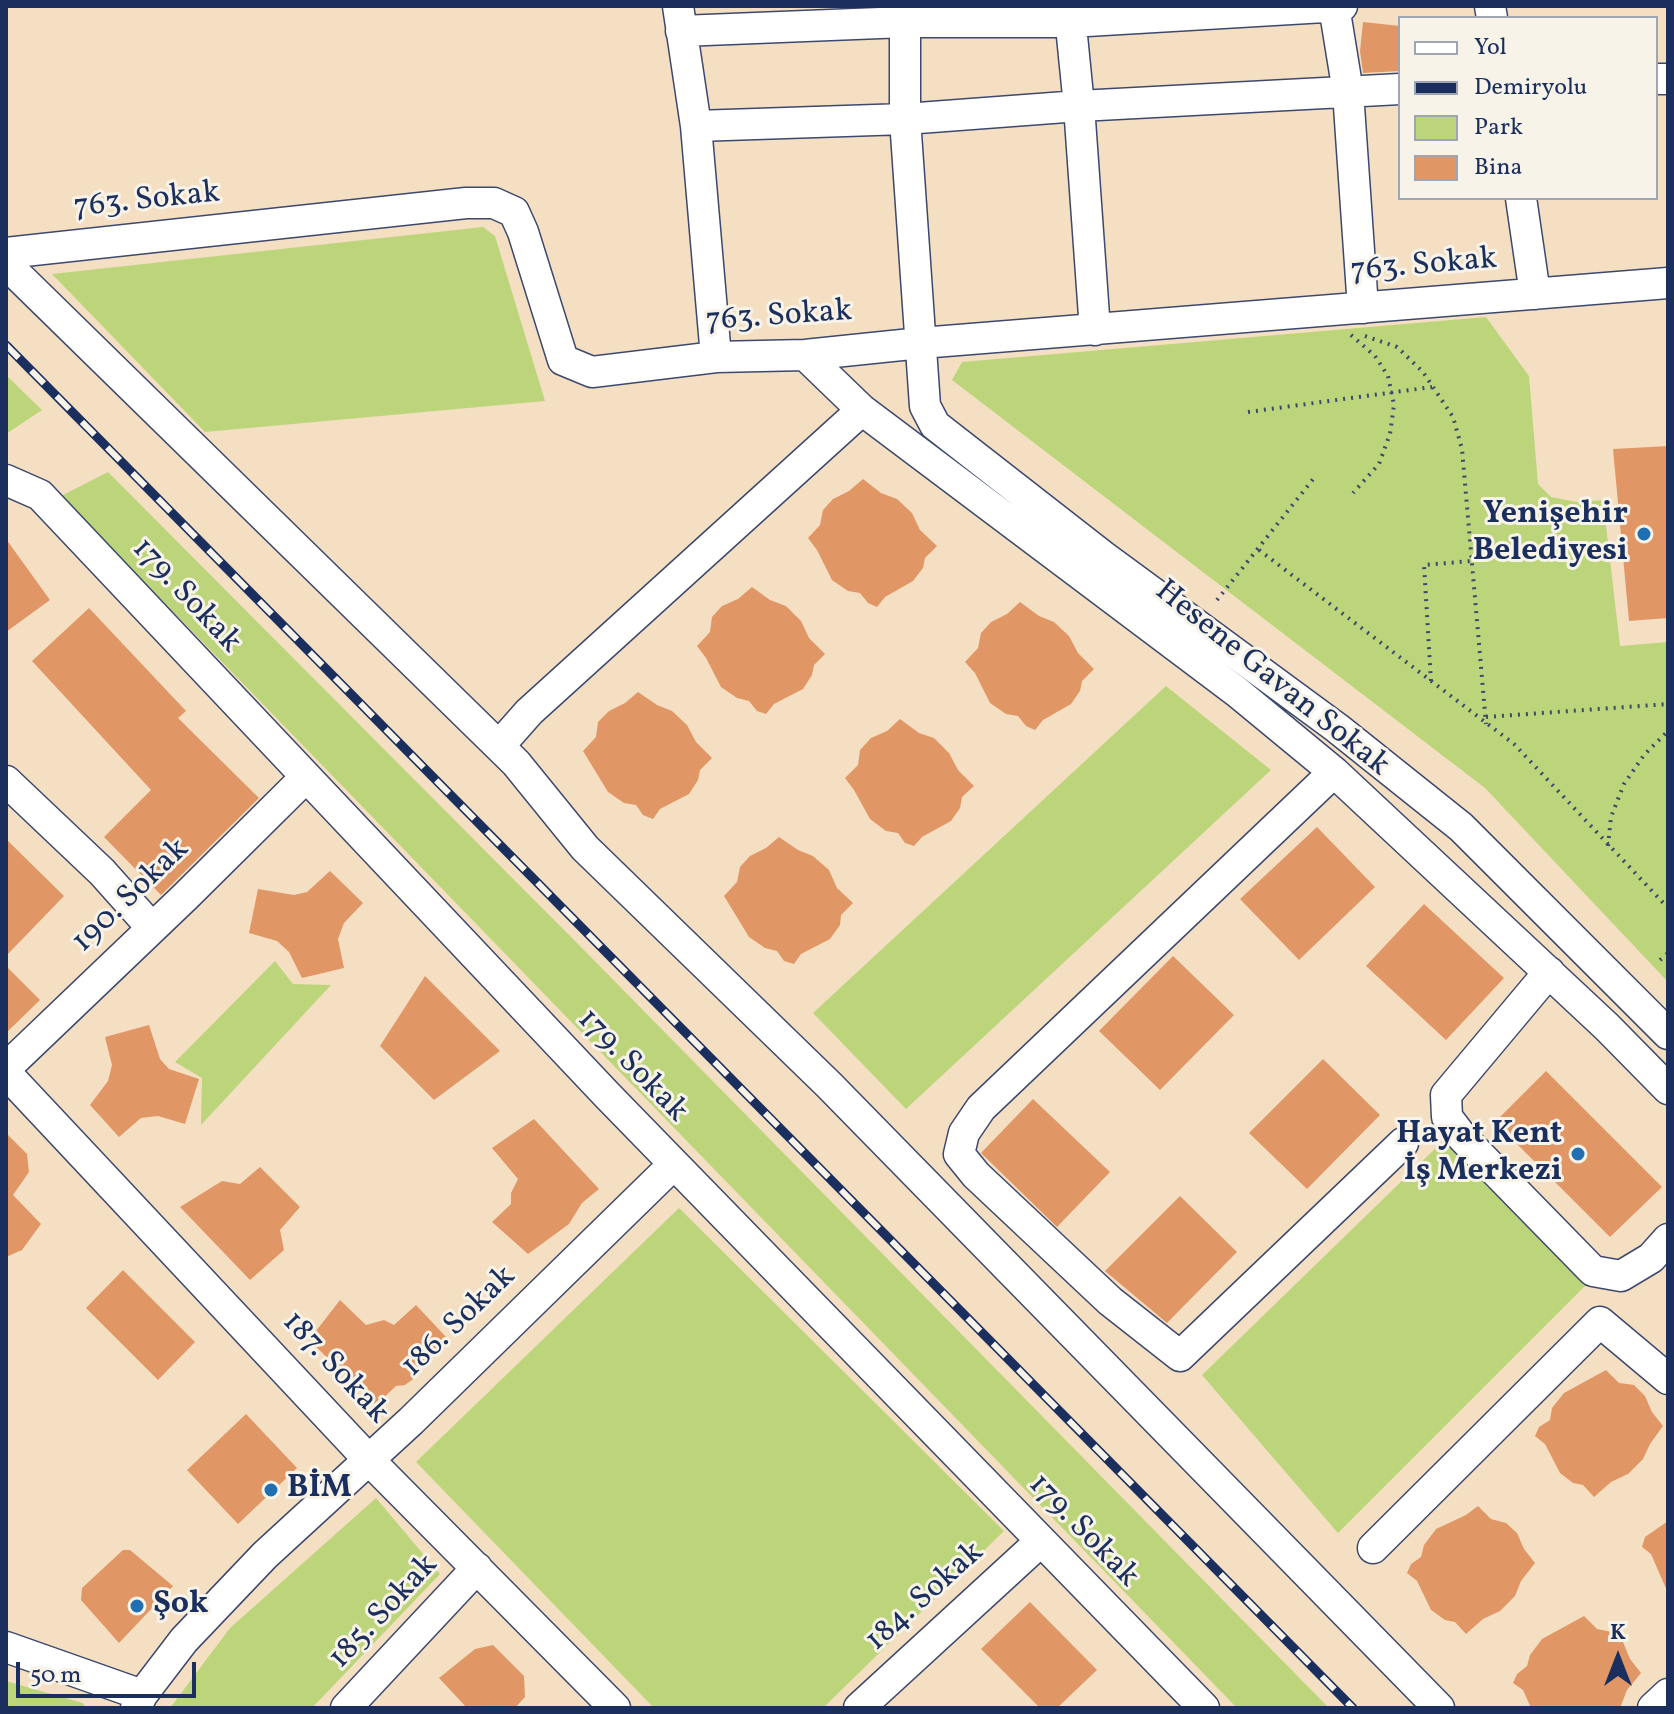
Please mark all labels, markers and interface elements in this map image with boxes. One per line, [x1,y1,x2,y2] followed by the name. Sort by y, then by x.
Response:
[1398,16,1658,200] legend
[1474,31,1507,65] text: Yol
[1474,71,1587,105] text: Demiryolu
[1474,111,1523,145] text: Park
[1474,151,1522,185] text: Bina
[72,175,222,229] street label: 763. Sokak
[1349,241,1499,293] street label: 763. Sokak
[704,294,854,342] street label: 763. Sokak
[1473,497,1628,572] place label: Yenişehir Belediyesi
[1635,525,1653,543] marker: Yenişehir Belediyesi
[122,531,248,663] street label: 179. Sokak
[1146,574,1396,786] street label: Hesene Gavan Sokak
[65,832,199,962] street label: 190. Sokak
[567,1002,695,1132] street label: 179. Sokak
[1396,1117,1562,1192] place label: Hayat Kent İş Merkezi
[1569,1145,1587,1163] marker: Hayat Kent İş Merkezi
[395,1259,525,1387] street label: 186. Sokak
[272,1305,396,1433] street label: 187. Sokak
[1018,1467,1146,1597] street label: 179. Sokak
[287,1471,352,1509] place label: BİM
[262,1481,280,1499] marker: BİM
[859,1535,993,1661] street label: 184. Sokak
[322,1548,448,1678] street label: 185. Sokak
[153,1587,208,1625] place label: Şok
[128,1597,146,1615] marker: Şok
[1578,1618,1658,1698] north arrow
[1610,1618,1626,1649] text: K
[20,1646,200,1696] scale bar
[30,1659,82,1693] text: 50 m

